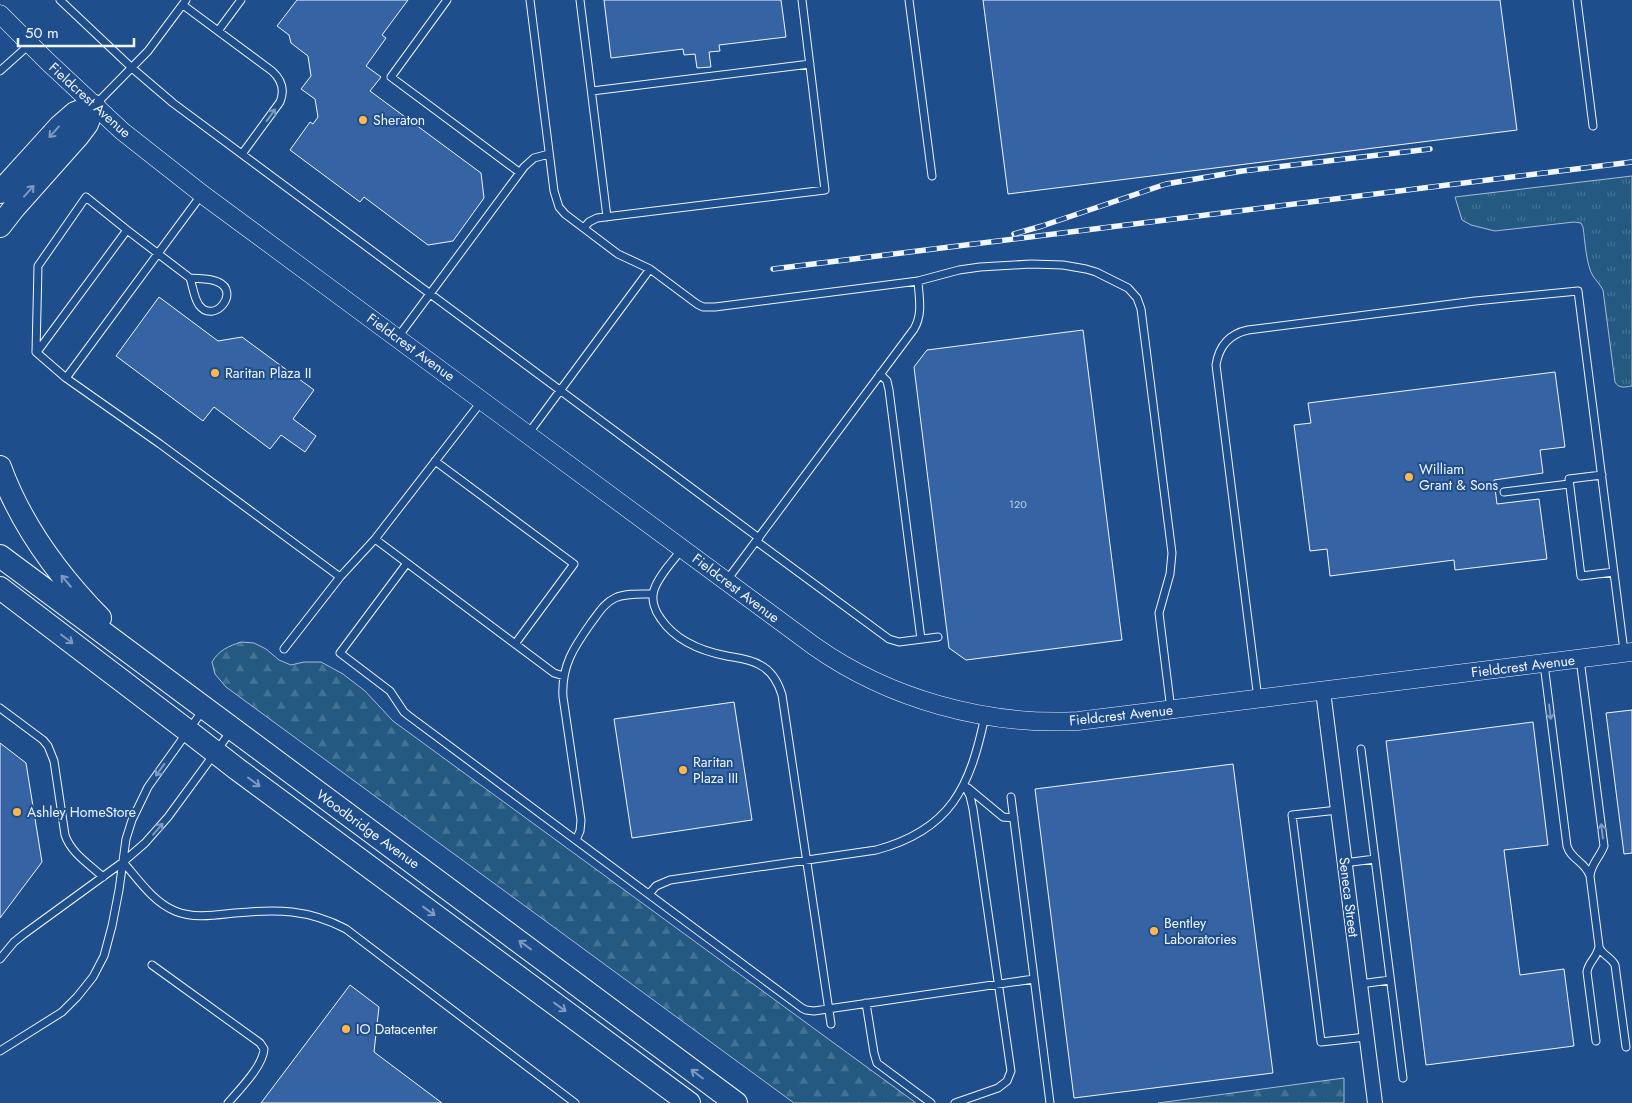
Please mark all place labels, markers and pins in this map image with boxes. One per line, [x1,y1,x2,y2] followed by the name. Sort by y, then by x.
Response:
[373,110,425,130] place label: Sheraton
[357,114,369,126] marker: Sheraton
[225,363,312,383] place label: Raritan Plaza II
[209,367,221,379] marker: Raritan Plaza II
[1419,459,1499,495] place label: William Grant & Sons
[1403,471,1415,483] marker: William Grant & Sons
[693,752,738,788] place label: Raritan Plaza III
[677,764,689,776] marker: Raritan Plaza III
[27,802,136,822] place label: Ashley HomeStore
[11,806,23,818] marker: Ashley HomeStore
[1164,913,1237,949] place label: Bentley Laboratories
[1148,925,1160,937] marker: Bentley Laboratories
[356,1019,438,1039] place label: IO Datacenter
[340,1023,352,1035] marker: IO Datacenter

